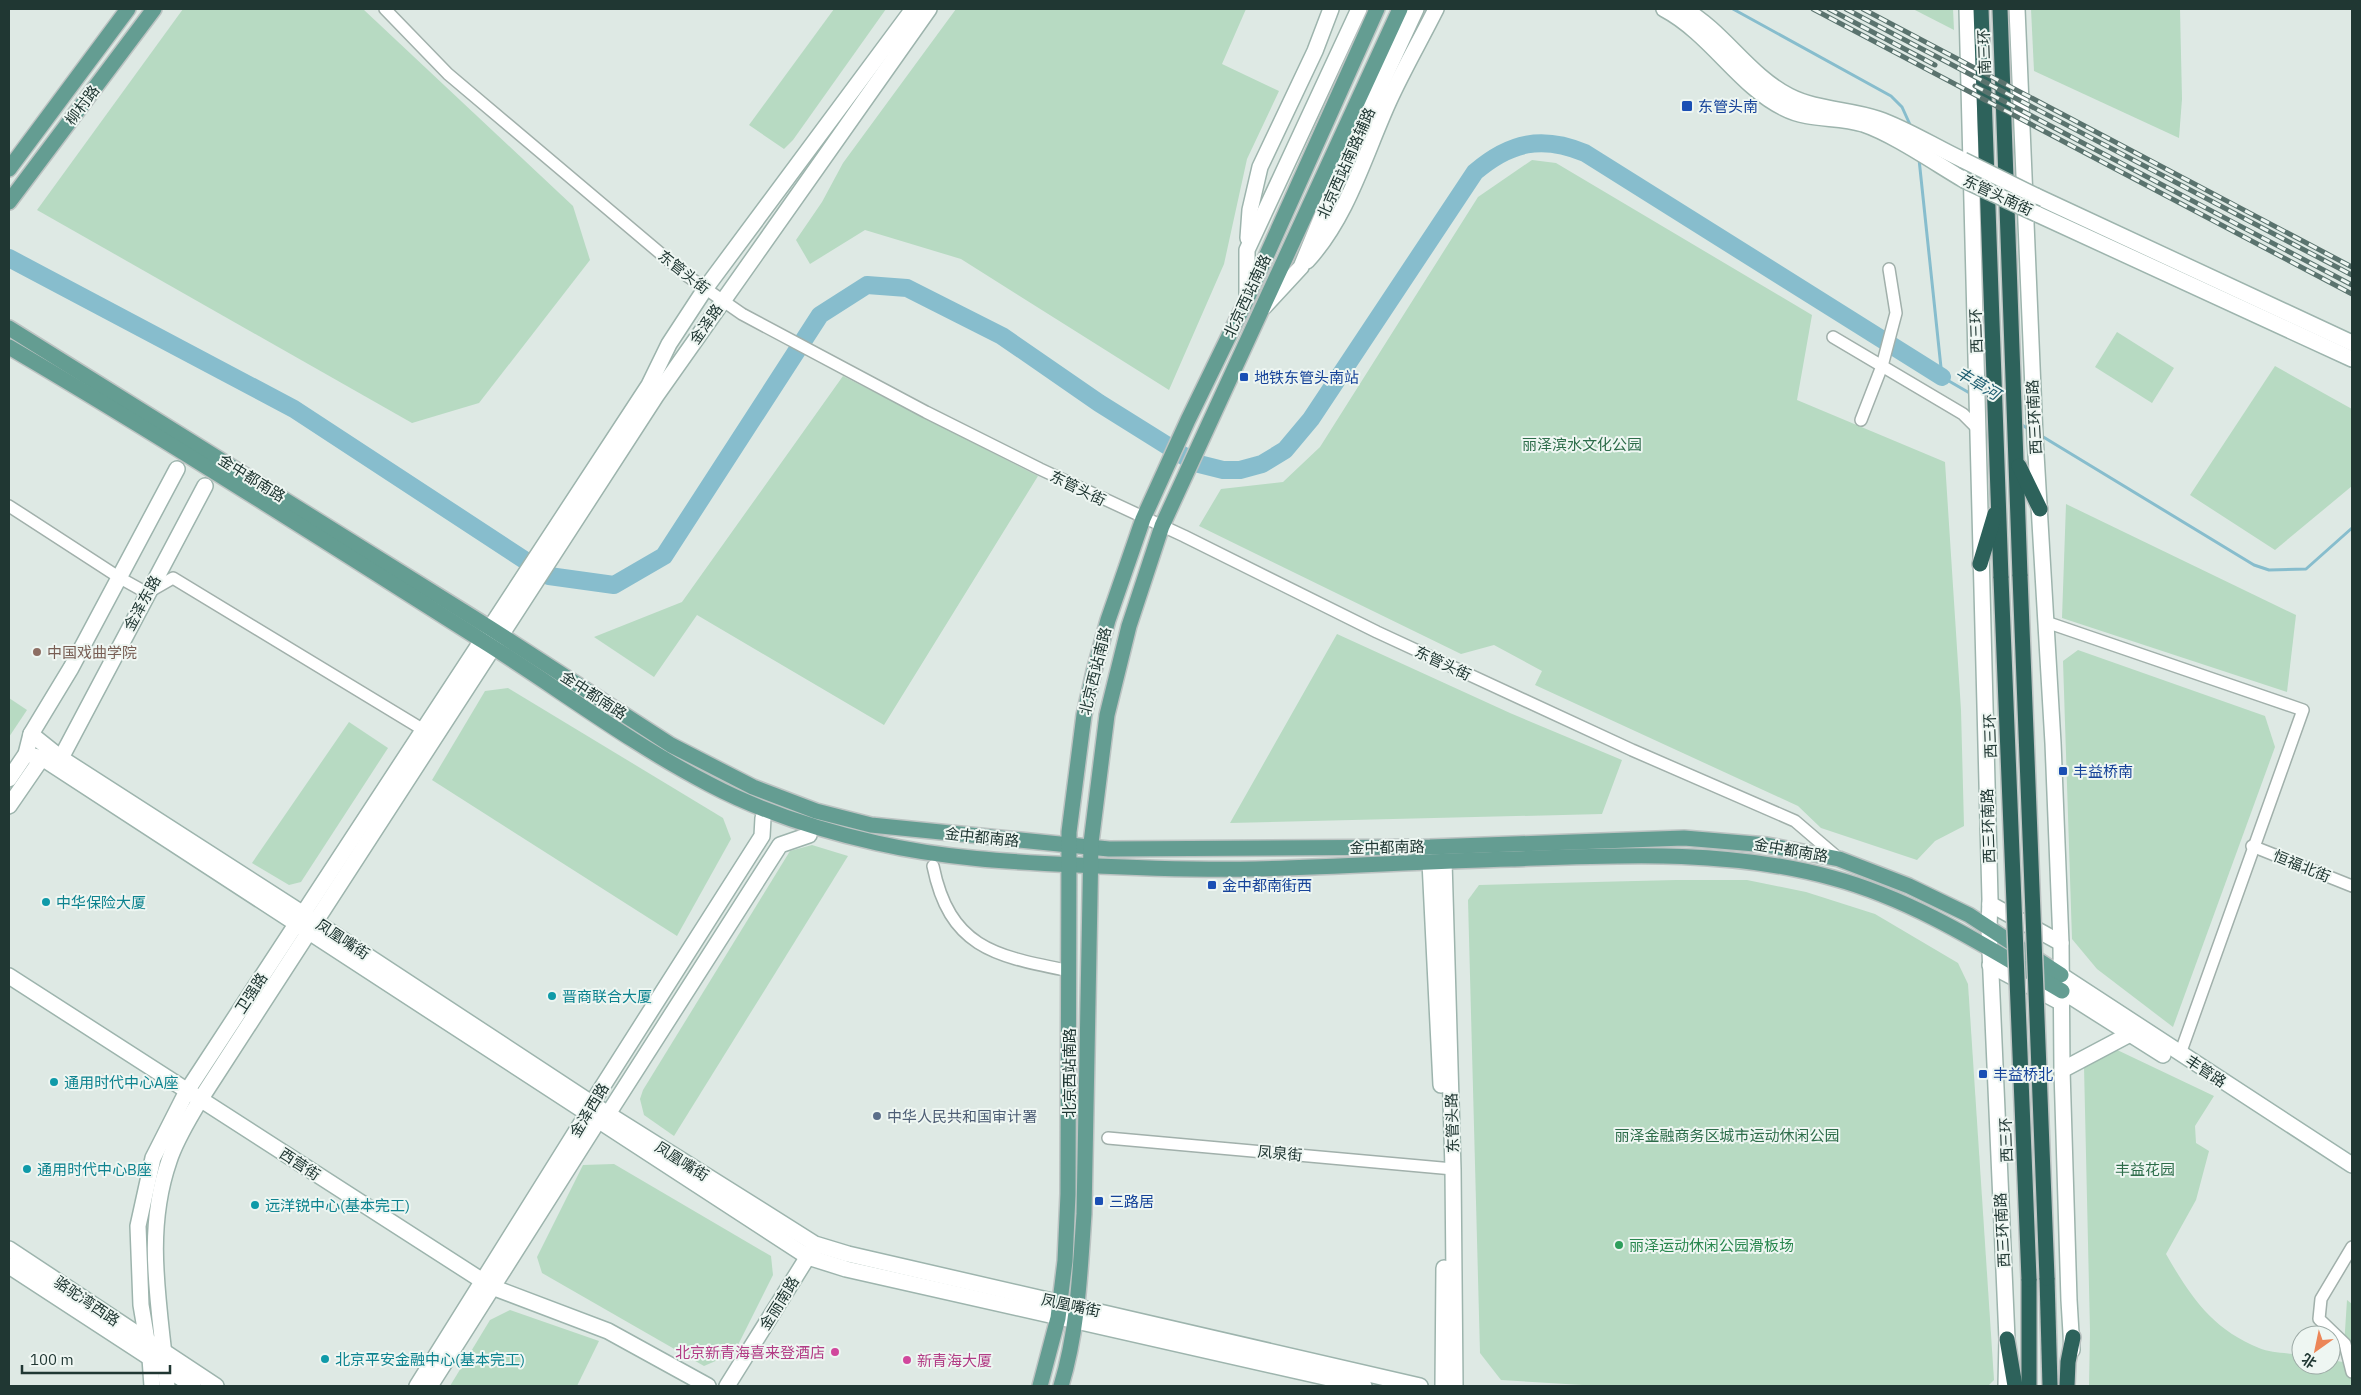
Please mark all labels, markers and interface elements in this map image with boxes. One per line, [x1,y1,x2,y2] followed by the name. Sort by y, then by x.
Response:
[1974,29,1994,75] street label: 南三环
[61,81,103,129] street label: 柳村路
[1698,97,1758,116] place label: 东管头南
[1680,99,1694,113] marker: 东管头南
[1313,104,1379,222] street label: 北京西站南路辅路
[1960,171,2036,219] street label: 东管头南街
[655,246,713,298] street label: 东管头街
[1219,251,1275,341] street label: 北京西站南路
[685,300,727,348] street label: 金泽路
[1966,308,1986,354] street label: 西三环
[1952,362,2006,405] water label: 丰草河
[1254,368,1359,387] place label: 地铁东管头南站
[1238,371,1250,383] marker: 地铁东管头南站
[2023,379,2045,455] street label: 西三环南路
[1522,435,1642,454] park label: 丽泽滨水文化公园
[215,450,289,506] street label: 金中都南路
[1047,466,1109,510] street label: 东管头街
[120,572,164,634] street label: 金泽东路
[1075,625,1115,717] street label: 北京西站南路
[1412,642,1474,684] street label: 东管头街
[47,643,137,662] place label: 中国戏曲学院
[31,646,43,658] marker: 中国戏曲学院
[557,667,631,723] street label: 金中都南路
[1980,713,2000,759] street label: 西三环
[2073,762,2133,781] place label: 丰益桥南
[2057,765,2069,777] marker: 丰益桥南
[1977,788,1999,864] street label: 西三环南路
[944,824,1020,850] street label: 金中都南路
[1752,834,1830,866] street label: 金中都南路
[1349,837,1425,857] street label: 金中都南路
[2271,846,2333,886] street label: 恒福北街
[1222,876,1312,895] place label: 金中都南街西
[1206,879,1218,891] marker: 金中都南街西
[56,893,146,912] place label: 中华保险大厦
[40,896,52,908] marker: 中华保险大厦
[313,915,373,963] street label: 凤凰嘴街
[231,969,271,1017] street label: 卫强路
[562,987,652,1006] place label: 晋商联合大厦
[546,990,558,1002] marker: 晋商联合大厦
[1060,1028,1079,1118] street label: 北京西站南路
[2182,1051,2230,1091] street label: 丰管路
[1993,1065,2053,1084] place label: 丰益桥北
[1977,1068,1989,1080] marker: 丰益桥北
[64,1073,179,1092] place label: 通用时代中心A座
[48,1076,60,1088] marker: 通用时代中心A座
[565,1079,613,1141] street label: 金泽西路
[1441,1093,1463,1153] street label: 东管头路
[887,1107,1037,1126] place label: 中华人民共和国审计署
[871,1110,883,1122] marker: 中华人民共和国审计署
[1996,1117,2016,1163] street label: 西三环
[1614,1126,1840,1145] park label: 丽泽金融商务区城市运动休闲公园
[652,1137,712,1185] street label: 凤凰嘴街
[1257,1142,1303,1164] street label: 凤泉街
[276,1144,324,1184] street label: 西营街
[37,1160,152,1179] place label: 通用时代中心B座
[2115,1160,2175,1179] park label: 丰益花园
[21,1163,33,1175] marker: 通用时代中心B座
[1109,1192,1154,1211] place label: 三路居
[1991,1192,2013,1268] street label: 西三环南路
[1093,1195,1105,1207] marker: 三路居
[265,1196,410,1215] place label: 远洋锐中心(基本完工)
[249,1199,261,1211] marker: 远洋锐中心(基本完工)
[1629,1236,1794,1255] place label: 丽泽运动休闲公园滑板场
[1613,1239,1625,1251] marker: 丽泽运动休闲公园滑板场
[51,1272,123,1330] street label: 骆驼湾西路
[755,1273,803,1333] street label: 金丽南路
[1040,1289,1102,1321] street label: 凤凰嘴街
[2291,1325,2341,1375] north arrow
[22,1342,170,1374] scale bar
[675,1343,825,1362] place label: 北京新青海喜来登酒店
[829,1346,841,1358] marker: 北京新青海喜来登酒店
[30,1350,74,1369] text: 100 m
[335,1350,525,1369] place label: 北京平安金融中心(基本完工)
[2298,1350,2320,1372] text: 北
[917,1351,992,1370] place label: 新青海大厦
[319,1353,331,1365] marker: 北京平安金融中心(基本完工)
[901,1354,913,1366] marker: 新青海大厦

